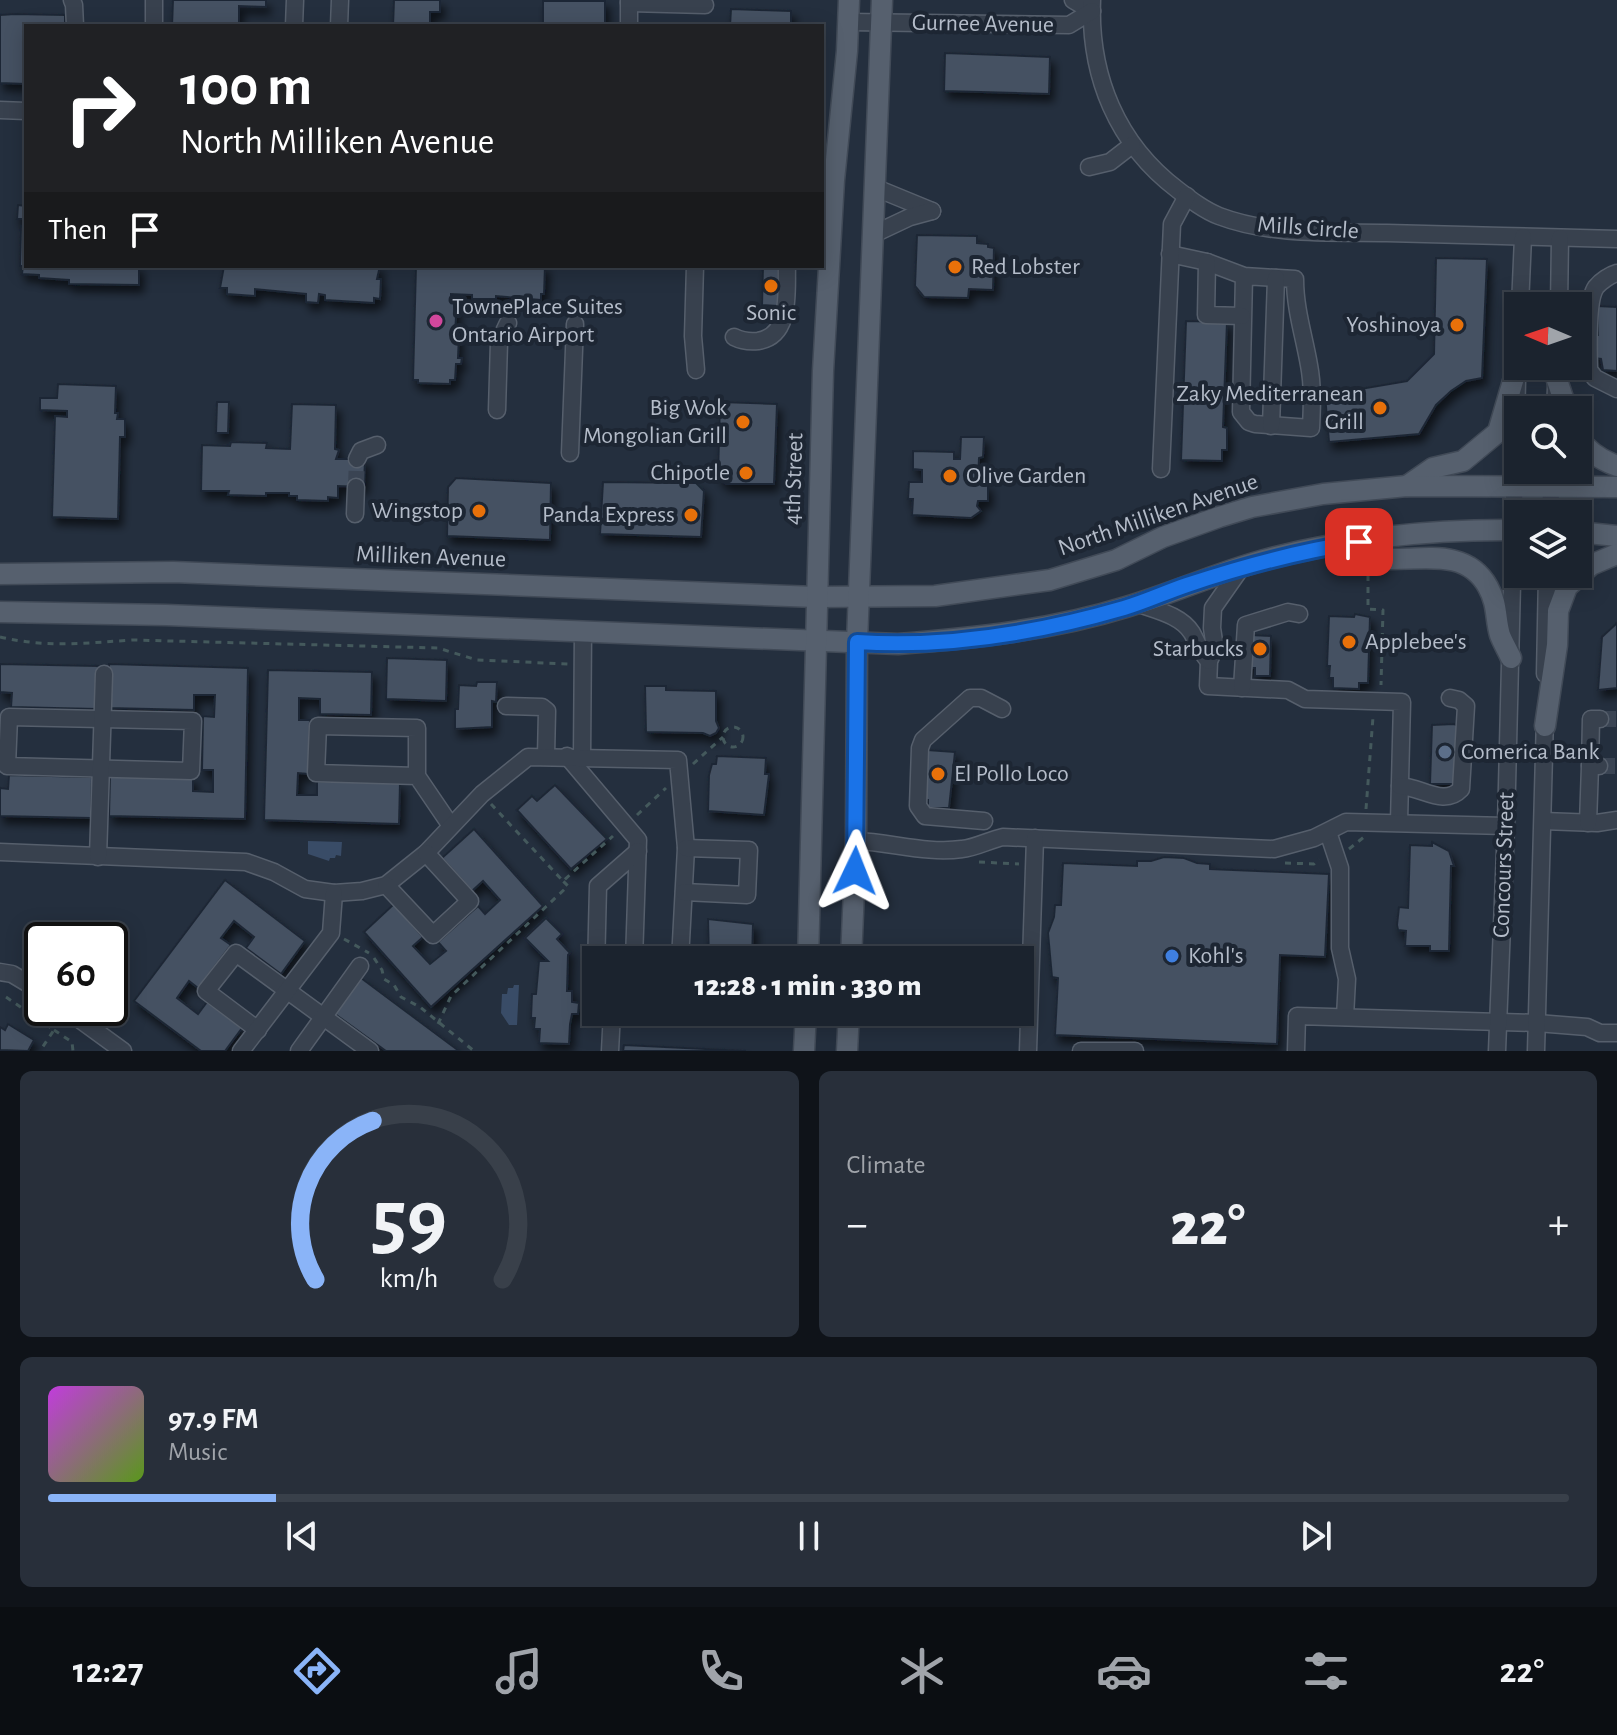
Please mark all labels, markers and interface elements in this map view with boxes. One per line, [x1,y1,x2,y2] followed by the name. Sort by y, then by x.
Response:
[912,11,1054,37] street label: Gurnee Avenue
[48,56,152,160] icon: right
[180,59,312,115] text: 100 m
[180,124,494,160] text: North Milliken Avenue
[123,208,167,252] icon: arrive
[1256,212,1360,244] street label: Mills Circle
[48,215,107,245] text: Then
[971,255,1080,279] place label: Red Lobster
[946,258,964,276] marker: Red Lobster
[762,277,780,295] marker: Sonic
[1504,292,1592,380] north arrow
[1504,292,1592,588] map controls
[452,295,623,347] place label: TownePlace Suites Ontario Airport
[746,301,796,325] place label: Sonic
[427,312,445,330] marker: TownePlace Suites Ontario Airport
[1346,313,1441,337] place label: Yoshinoya
[1448,316,1466,334] marker: Yoshinoya
[1176,382,1364,434] place label: Zaky Mediterranean Grill
[583,396,727,448] place label: Big Wok Mongolian Grill
[1504,396,1592,484] button: search
[1371,399,1389,417] marker: Zaky Mediterranean Grill
[734,413,752,431] marker: Big Wok Mongolian Grill
[780,432,808,525] street label: 4th Street
[651,461,730,485] place label: Chipotle
[737,464,755,482] marker: Chipotle
[966,464,1086,488] place label: Olive Garden
[941,467,959,485] marker: Olive Garden
[1055,470,1261,560] street label: North Milliken Avenue
[371,499,463,523] place label: Wingstop
[1504,500,1592,588] button: layers
[470,502,488,520] marker: Wingstop
[542,503,675,527] place label: Panda Express
[682,506,700,524] marker: Panda Express
[1325,508,1393,576] pin
[1337,520,1381,564] icon: arrive
[355,542,507,572] street label: Milliken Avenue
[1365,630,1467,654] place label: Applebee's
[1340,633,1358,651] marker: Applebee's
[1153,637,1244,661] place label: Starbucks
[1251,640,1269,658] marker: Starbucks
[1461,740,1600,764] place label: Comerica Bank
[1436,743,1454,761] marker: Comerica Bank
[954,762,1069,786] place label: El Pollo Loco
[929,765,947,783] marker: El Pollo Loco
[1489,791,1519,938] street label: Concours Street
[813,829,897,913] position arrow
[24,922,128,1026] speed limit sign: 60
[1188,944,1244,968] place label: Kohl's
[1163,947,1181,965] marker: Kohl's
[694,971,922,1001] text: 12:28 · 1 min · 330 m
[847,1152,925,1178] text: Climate
[371,1179,447,1263] text: 59
[1170,1196,1245,1256] text: 22°
[847,1203,868,1247] text: −
[1548,1203,1569,1247] text: +
[380,1264,439,1293] text: km/h
[168,1404,259,1434] text: 97.9 FM
[168,1439,227,1465] text: Music
[280,1514,324,1558] icon: previous
[787,1514,831,1558] icon: pause
[1294,1514,1338,1558] icon: next
[289,1643,345,1699] icon: directions
[491,1643,547,1699] icon: music
[693,1643,749,1699] icon: phone
[894,1643,950,1699] icon: climate
[1096,1643,1152,1699] icon: car
[1298,1643,1354,1699] icon: filters
[73,1653,144,1689] text: 12:27
[1500,1653,1544,1689] text: 22°

